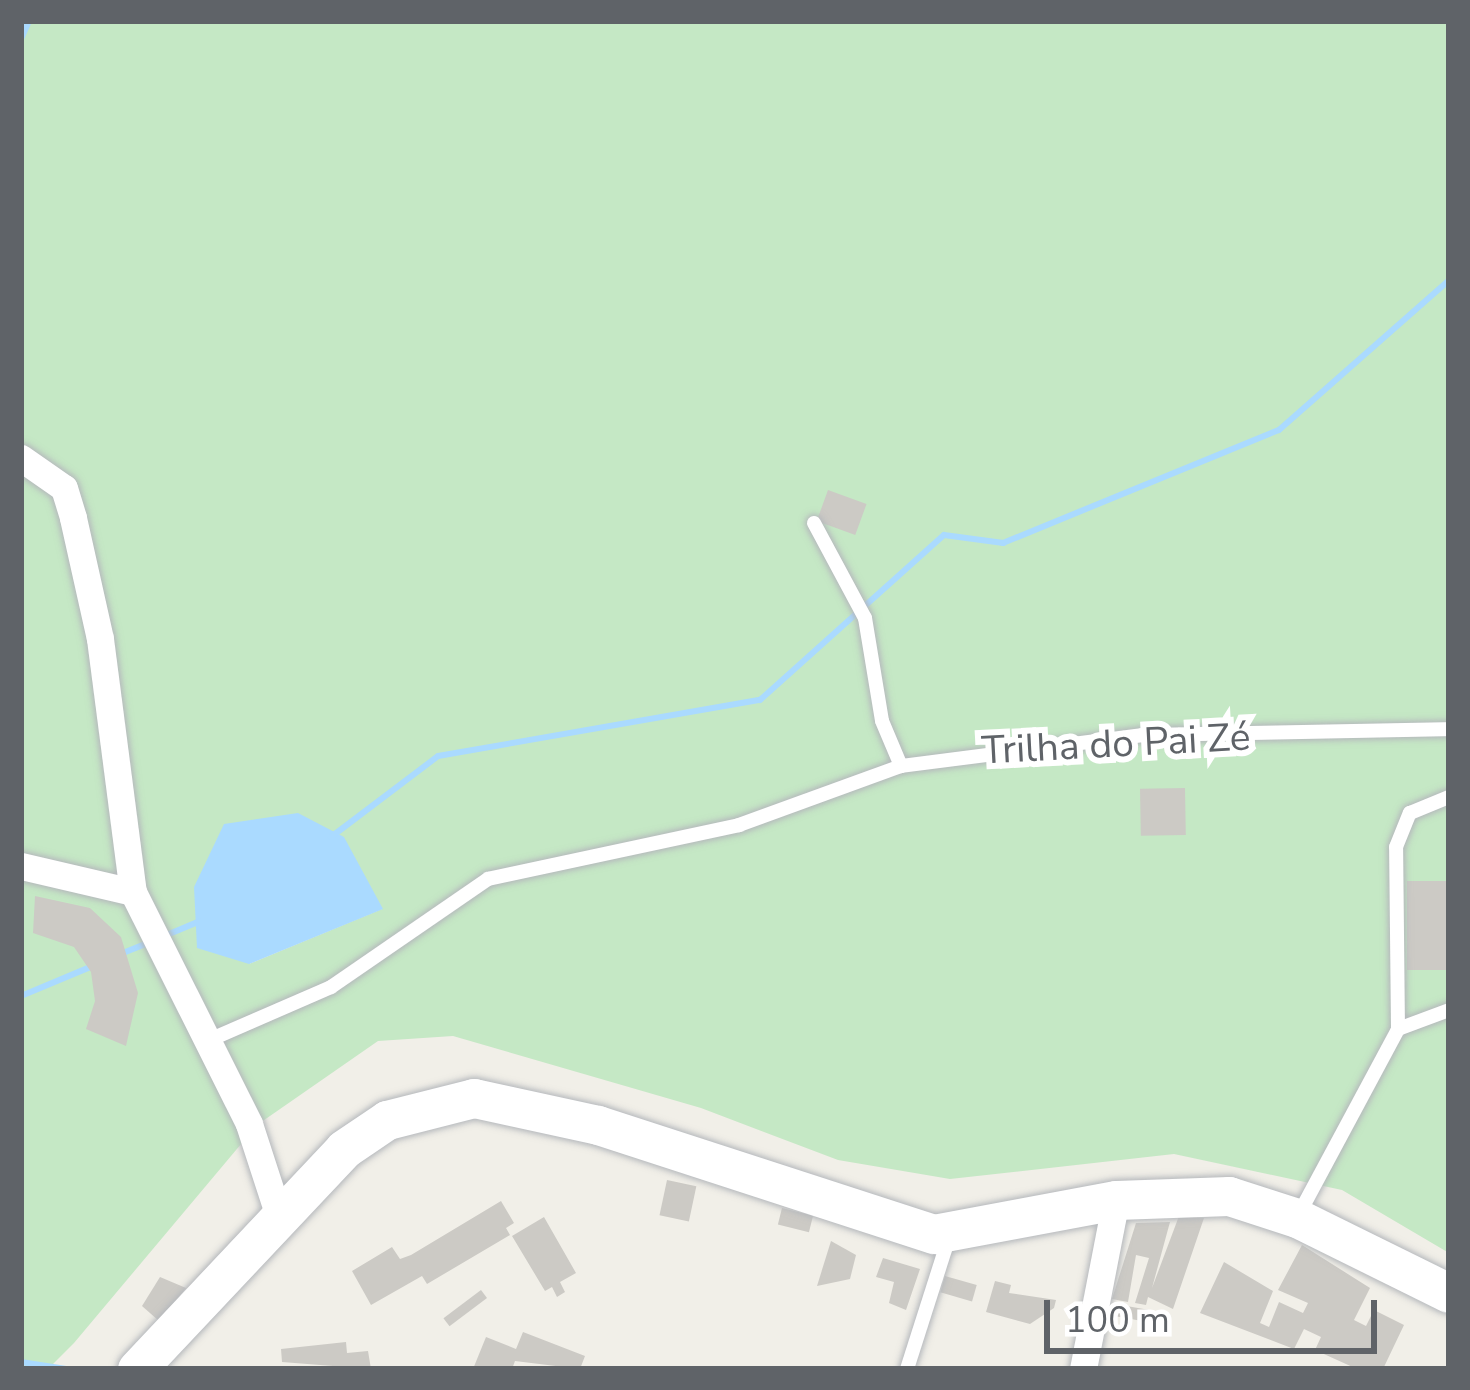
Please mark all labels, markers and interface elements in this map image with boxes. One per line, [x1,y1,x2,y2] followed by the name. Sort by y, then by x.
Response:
[980,715,1252,775] street label: Trilha do Pai Zé
[1050,1276,1383,1350] scale bar
[1065,1296,1170,1345] text: 100 m

